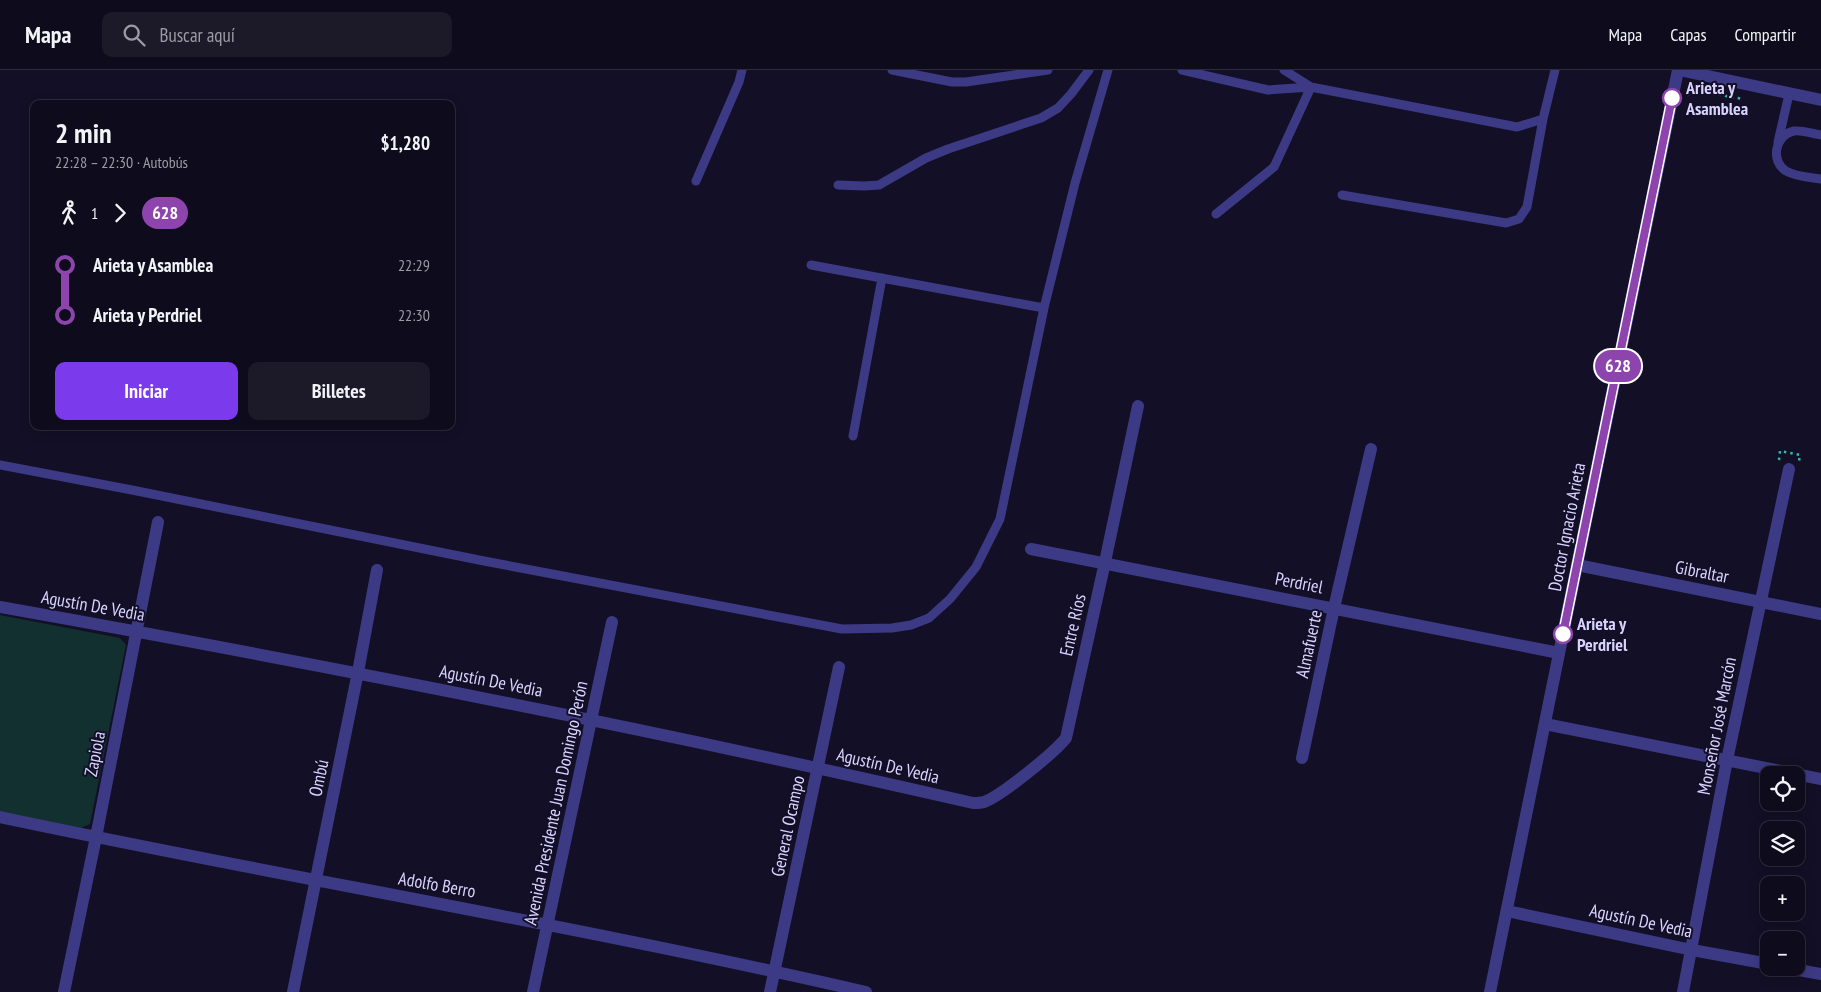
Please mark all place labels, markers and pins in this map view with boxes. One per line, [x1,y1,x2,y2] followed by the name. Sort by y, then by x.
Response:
[1685,76,1748,120] place label: Arieta y Asamblea
[1662,88,1682,108] marker: Arieta y Asamblea
[1576,612,1628,656] place label: Arieta y Perdriel
[1553,624,1573,644] marker: Arieta y Perdriel

